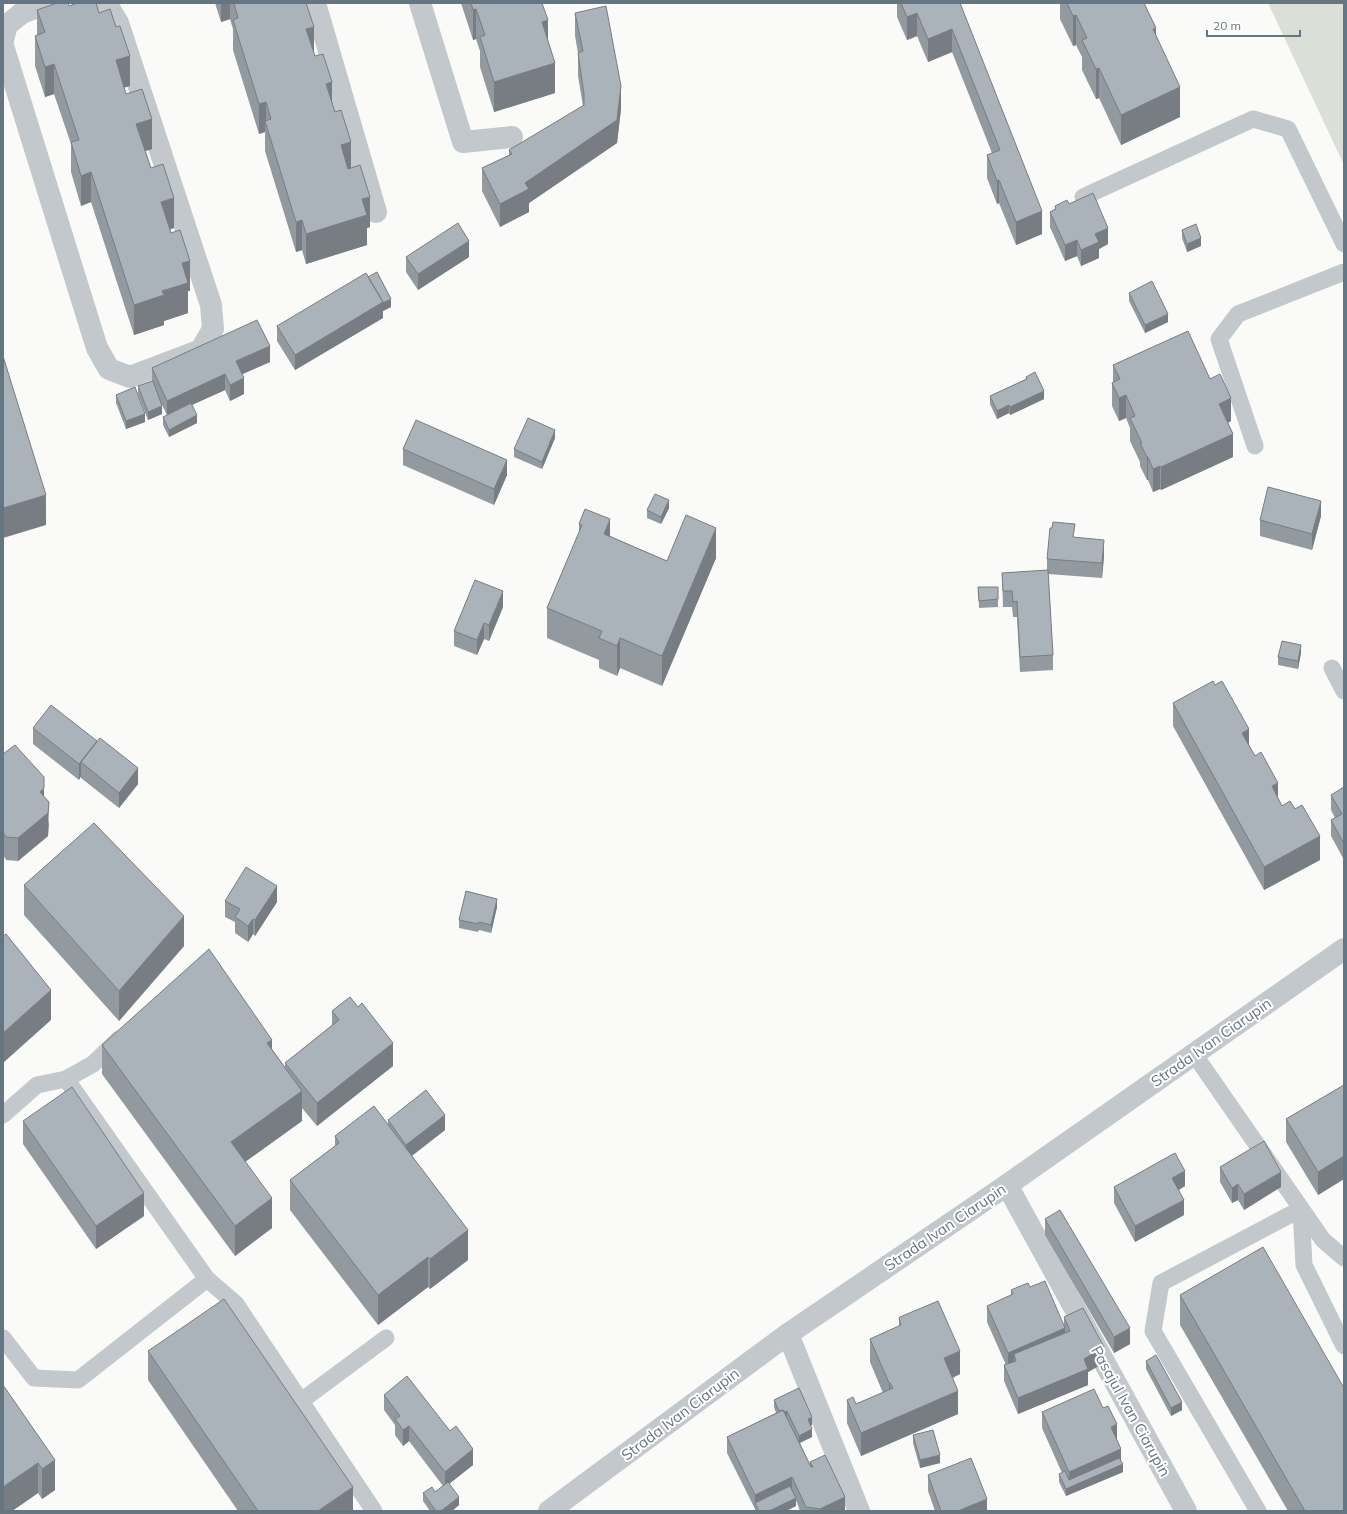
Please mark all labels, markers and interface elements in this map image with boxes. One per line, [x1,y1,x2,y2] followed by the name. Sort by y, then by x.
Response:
[1207,12,1300,38] scale bar
[1213,18,1241,33] text: 20 m
[1147,993,1275,1091] street label: Strada Ivan Ciarupin
[881,1179,1009,1275] street label: Strada Ivan Ciarupin
[1087,1342,1175,1480] street label: Pasajul Ivan Ciarupin
[617,1364,743,1464] street label: Strada Ivan Ciarupin

